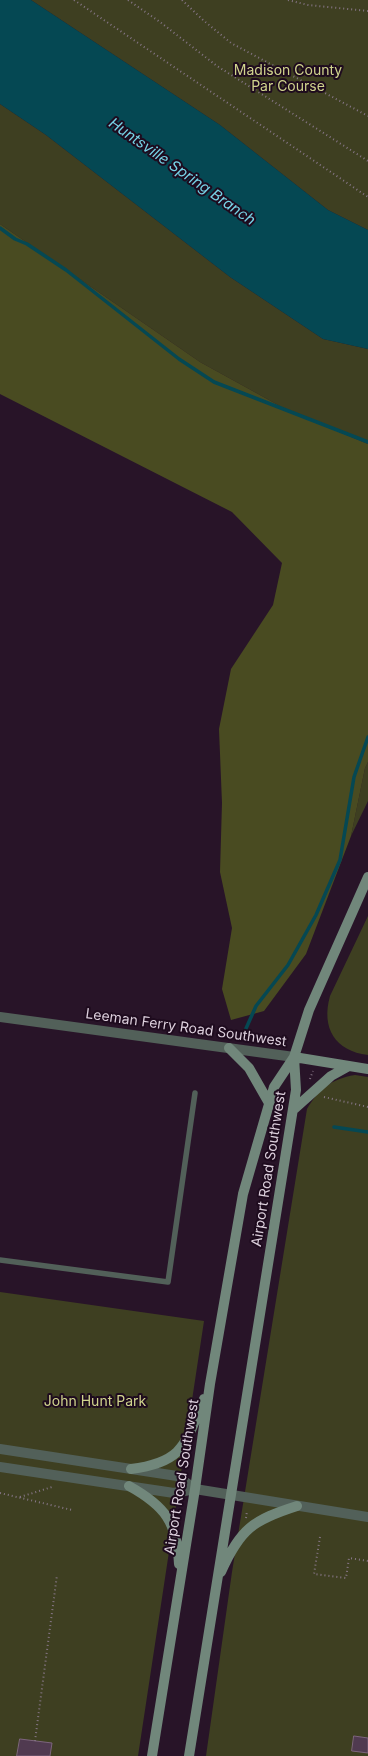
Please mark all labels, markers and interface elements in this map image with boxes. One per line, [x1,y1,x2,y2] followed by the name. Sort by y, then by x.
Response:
[234,63,342,96] park label: Madison County Par Course
[105,114,259,230] water label: Huntsville Spring Branch
[84,1006,288,1050] street label: Leeman Ferry Road Southwest
[248,1090,290,1248] street label: Airport Road Southwest
[44,1394,146,1410] park label: John Hunt Park
[161,1398,203,1556] street label: Airport Road Southwest

